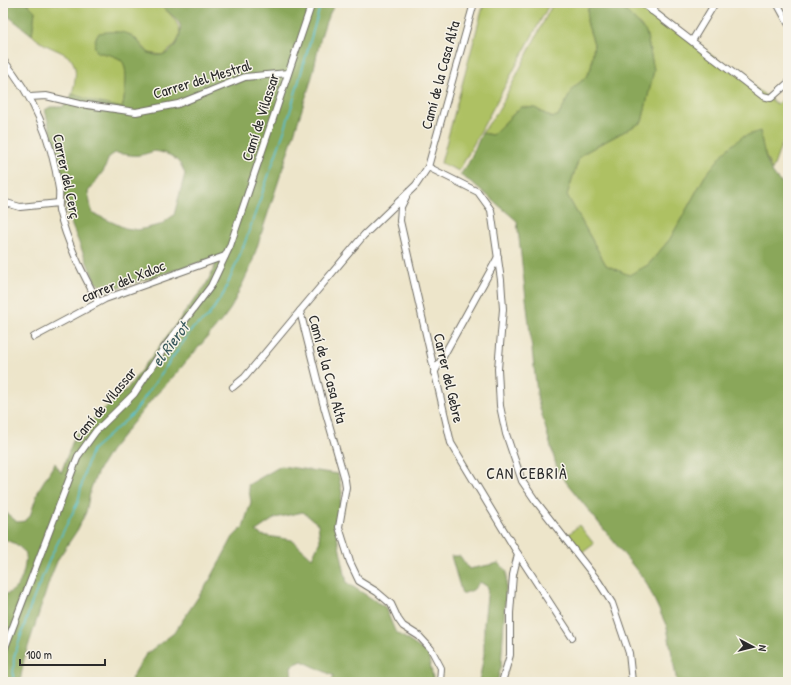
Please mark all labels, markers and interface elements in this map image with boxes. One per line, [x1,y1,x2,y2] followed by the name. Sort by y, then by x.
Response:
[415,18,465,131] street label: Camí de la Casa Alta
[150,54,254,104] street label: Carrer del Mestral
[236,70,284,164] street label: Camí de Vilassar
[48,132,86,220] street label: Carrer del Cerç
[78,255,168,307] street label: carrer del Xaloc
[303,313,353,426] street label: Camí de la Casa Alta
[146,316,195,370] water label: el Rierot
[429,331,469,425] street label: Carrer del Gebre
[67,362,142,446] street label: Camí de Vilassar
[486,462,568,484] district label: CAN CEBRIÀ
[733,627,773,667] north arrow
[20,641,105,667] scale bar
[756,644,770,652] text: N
[26,646,52,663] text: 100 m

